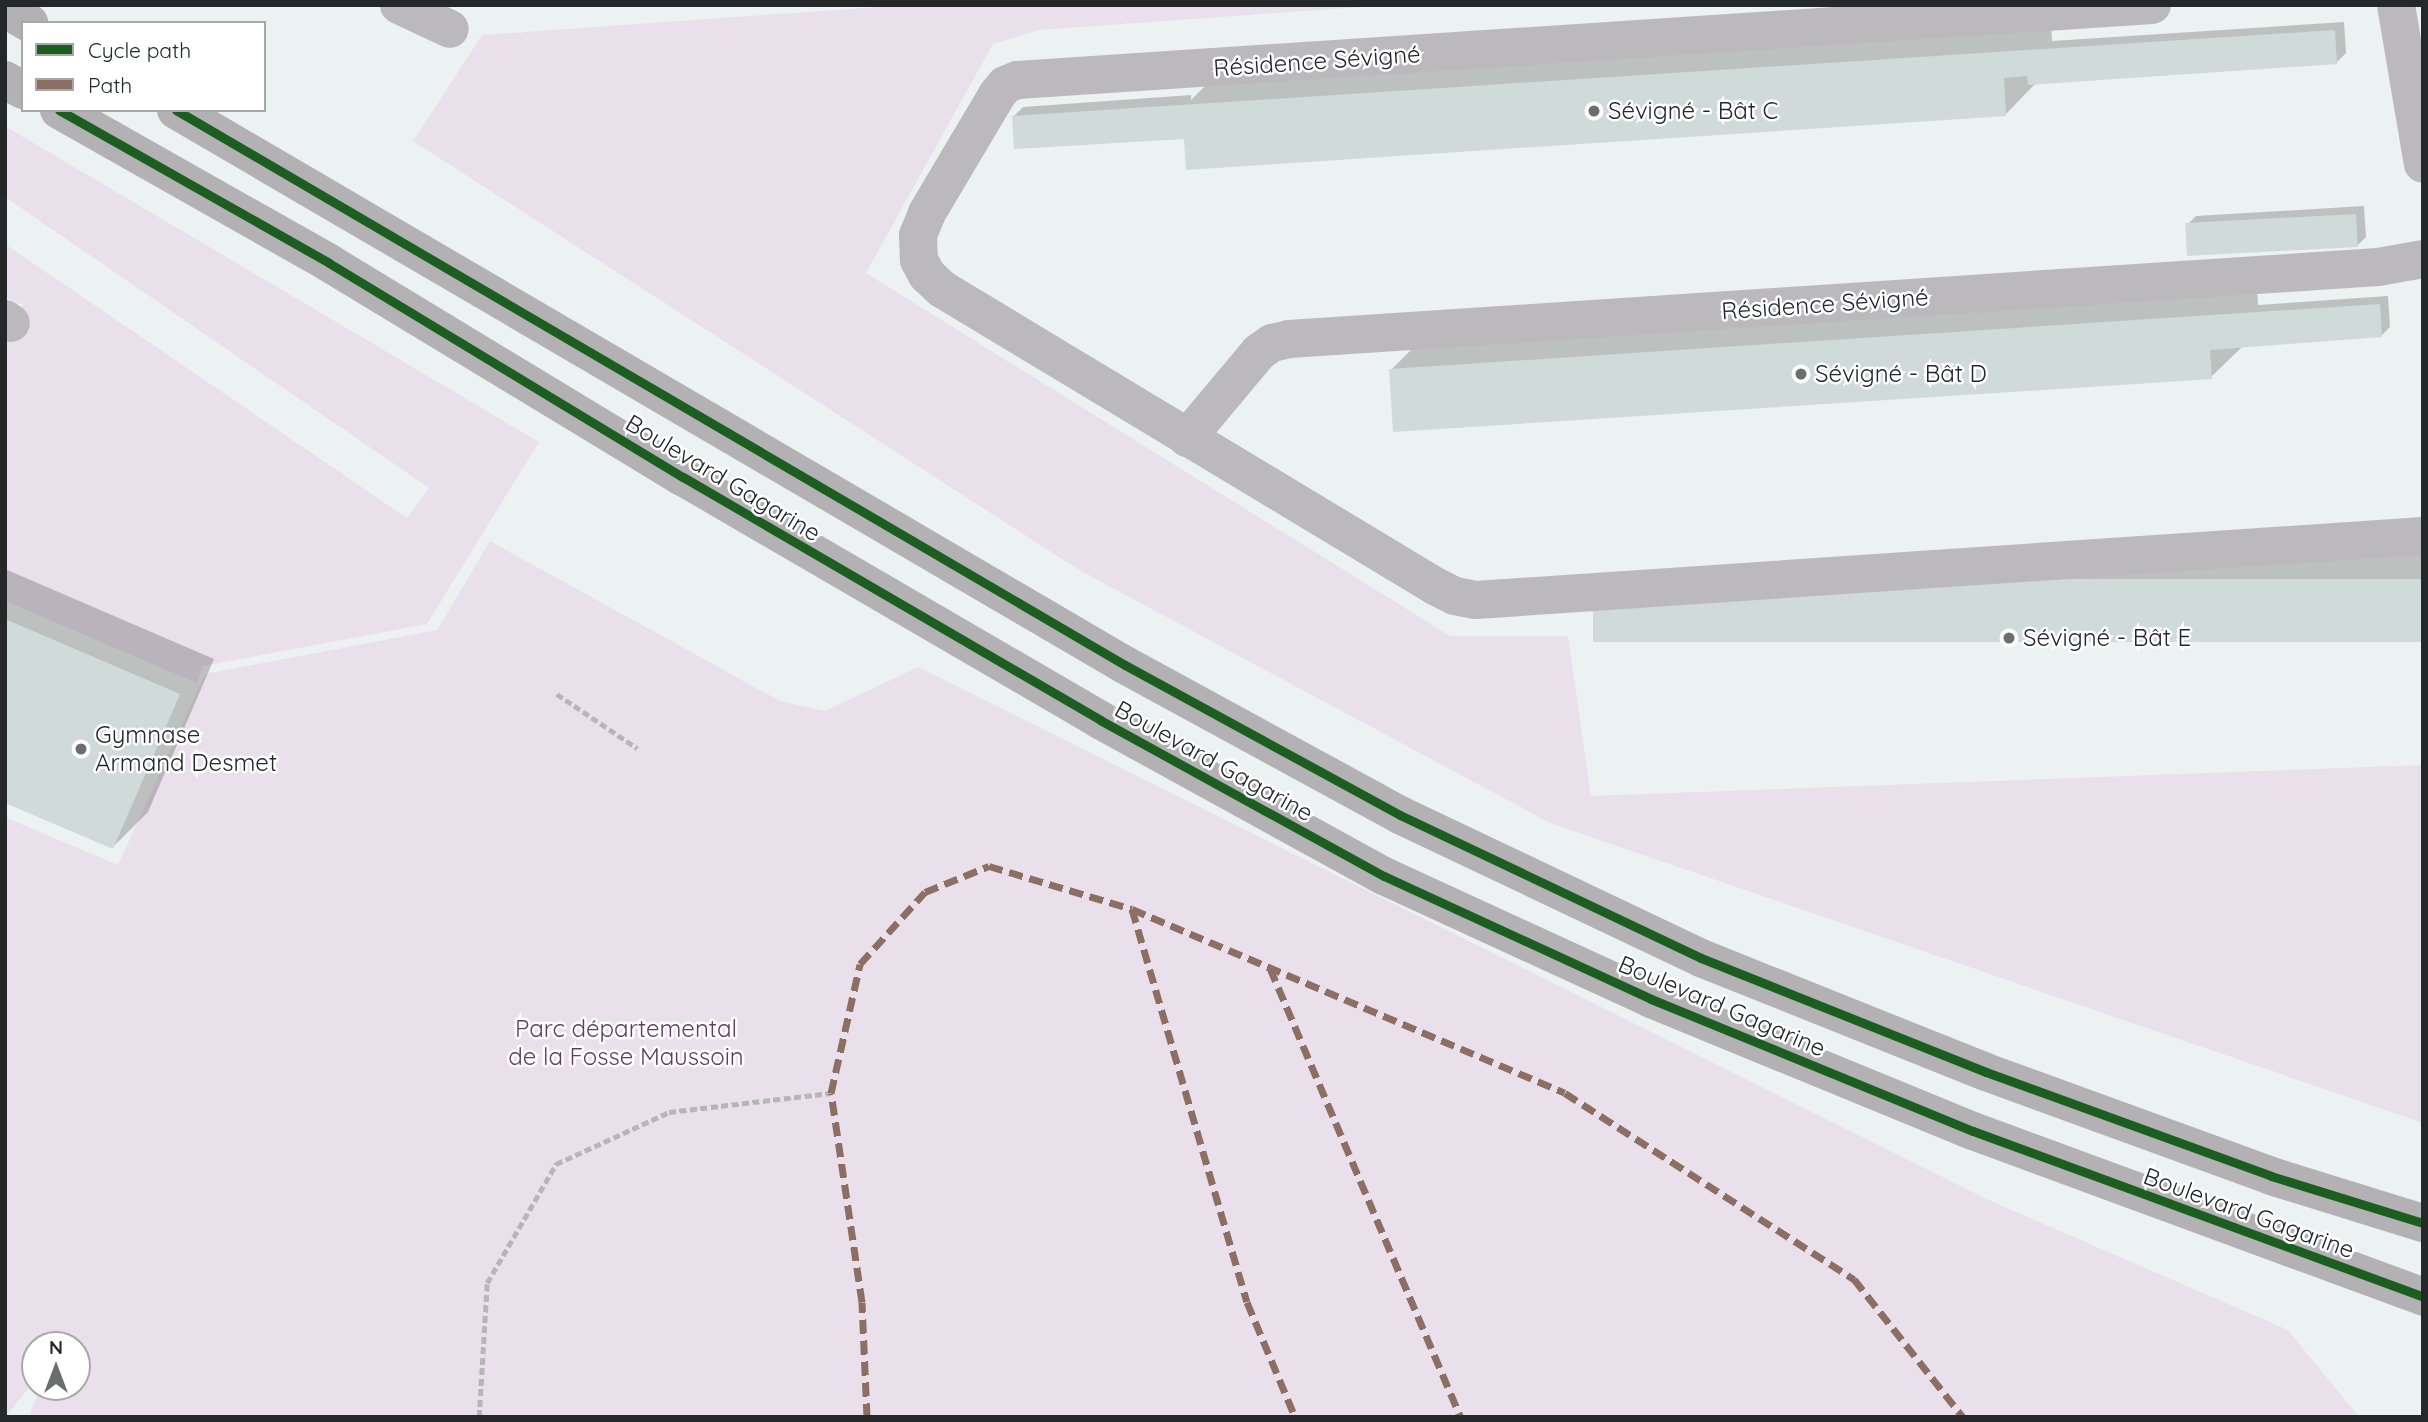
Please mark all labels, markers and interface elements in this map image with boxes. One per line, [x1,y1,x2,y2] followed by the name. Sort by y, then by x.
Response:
[21,21,266,112] legend
[88,37,191,63] text: Cycle path
[1212,39,1422,83] street label: Résidence Sévigné
[88,72,132,98] text: Path
[1608,97,1778,125] place label: Sévigné - Bât C
[1586,103,1602,119] marker: Sévigné - Bât C
[1720,282,1930,326] street label: Résidence Sévigné
[1815,360,1987,388] place label: Sévigné - Bât D
[1793,366,1809,382] marker: Sévigné - Bât D
[620,408,826,548] street label: Boulevard Gagarine
[2023,624,2191,652] place label: Sévigné - Bât E
[2001,630,2017,646] marker: Sévigné - Bât E
[1110,695,1318,827] street label: Boulevard Gagarine
[95,721,277,777] place label: Gymnase Armand Desmet
[73,741,89,757] marker: Gymnase Armand Desmet
[1614,949,1830,1063] street label: Boulevard Gagarine
[508,1015,744,1071] park label: Parc départemental de la Fosse Maussoin
[2140,1161,2358,1265] street label: Boulevard Gagarine
[21,1331,91,1401] north arrow
[49,1335,63,1359] text: N

